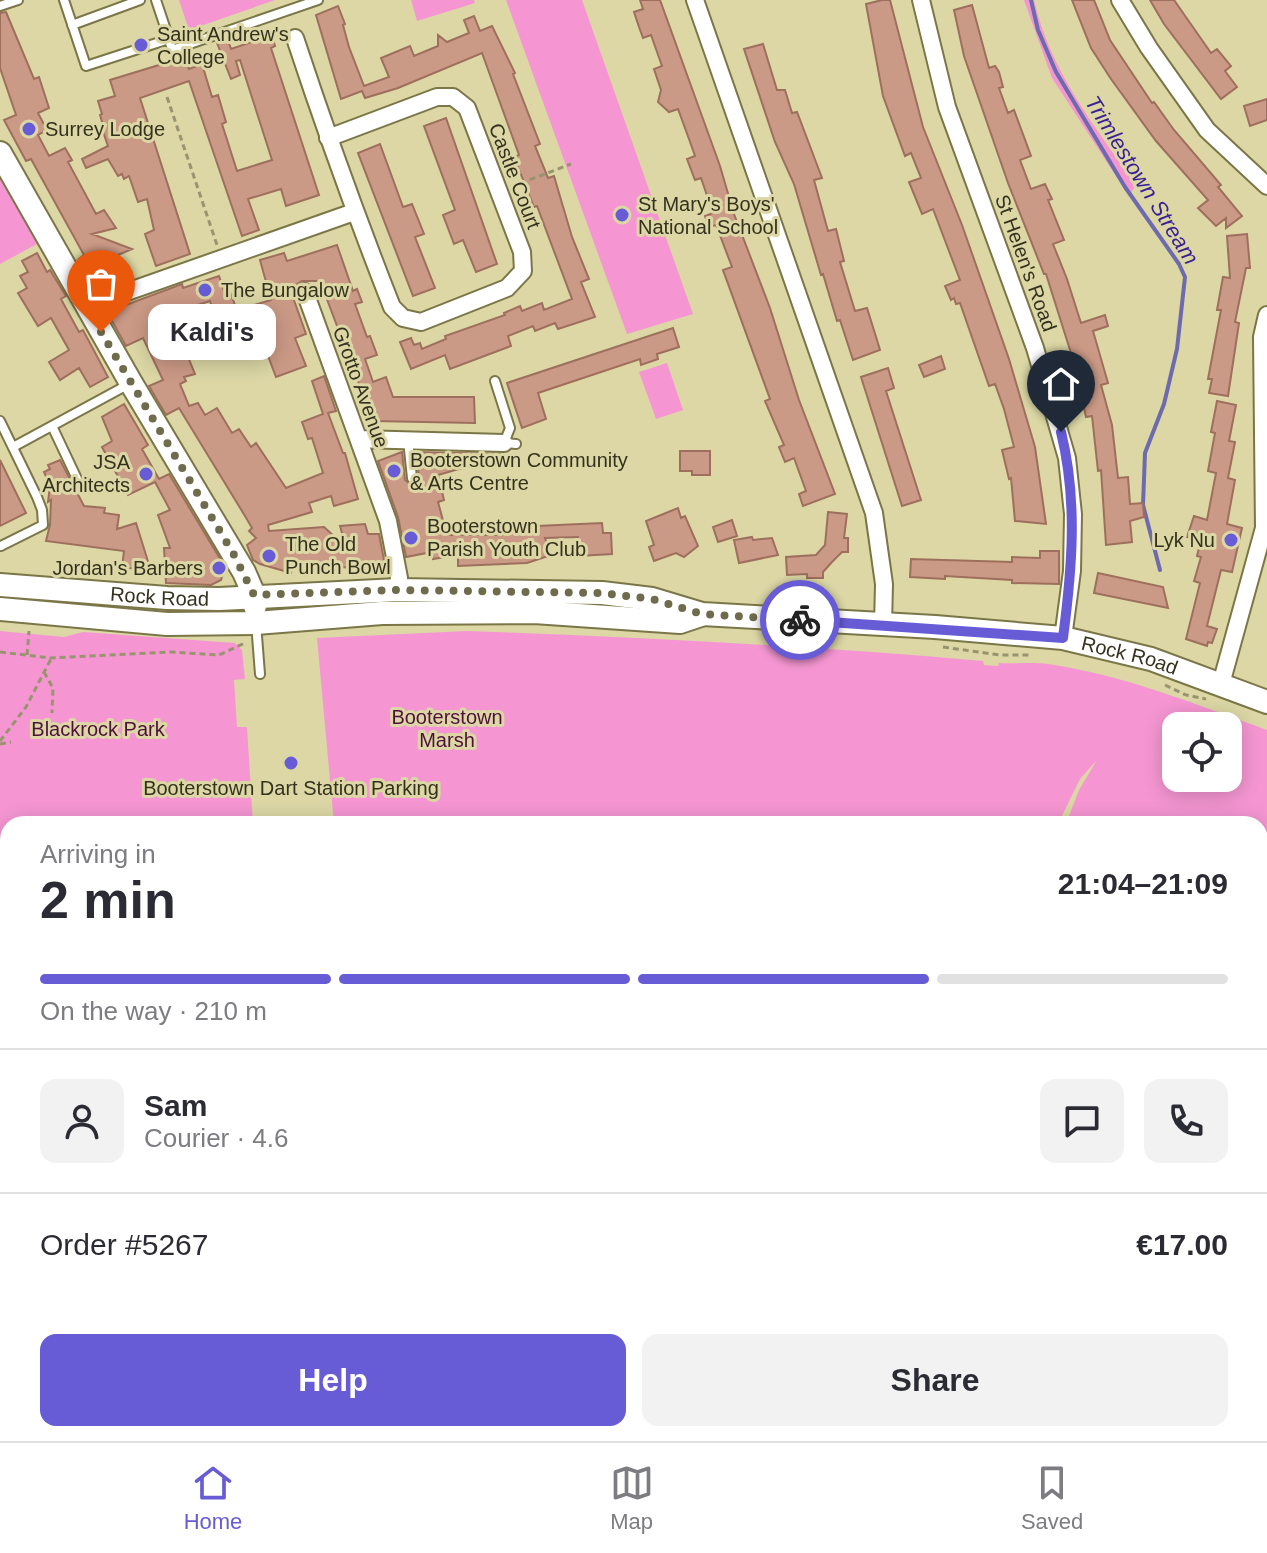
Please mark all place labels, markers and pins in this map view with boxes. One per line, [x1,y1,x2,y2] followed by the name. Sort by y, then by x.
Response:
[157,23,289,68] place label: Saint Andrew's College
[132,36,150,54] marker: Saint Andrew's College
[45,118,165,140] place label: Surrey Lodge
[20,120,38,138] marker: Surrey Lodge
[638,193,778,238] place label: St Mary's Boys' National School
[613,206,631,224] marker: St Mary's Boys' National School
[67,250,135,332] pin
[221,279,349,301] place label: The Bungalow
[196,281,214,299] marker: The Bungalow
[149,304,277,360] callout: Kaldi's
[1027,350,1095,432] pin
[410,449,628,494] place label: Booterstown Community & Arts Centre
[42,451,131,496] place label: JSA Architects
[385,462,403,480] marker: Booterstown Community & Arts Centre
[137,465,155,483] marker: JSA Architects
[427,515,586,560] place label: Booterstown Parish Youth Club
[402,529,420,547] marker: Booterstown Parish Youth Club
[1153,529,1215,551] place label: Lyk Nu
[1222,531,1240,549] marker: Lyk Nu
[285,533,391,578] place label: The Old Punch Bowl
[260,547,278,565] marker: The Old Punch Bowl
[52,557,203,579] place label: Jordan's Barbers
[210,559,228,577] marker: Jordan's Barbers
[282,754,300,772] marker: Booterstown Dart Station Parking
[143,777,439,799] place label: Booterstown Dart Station Parking

